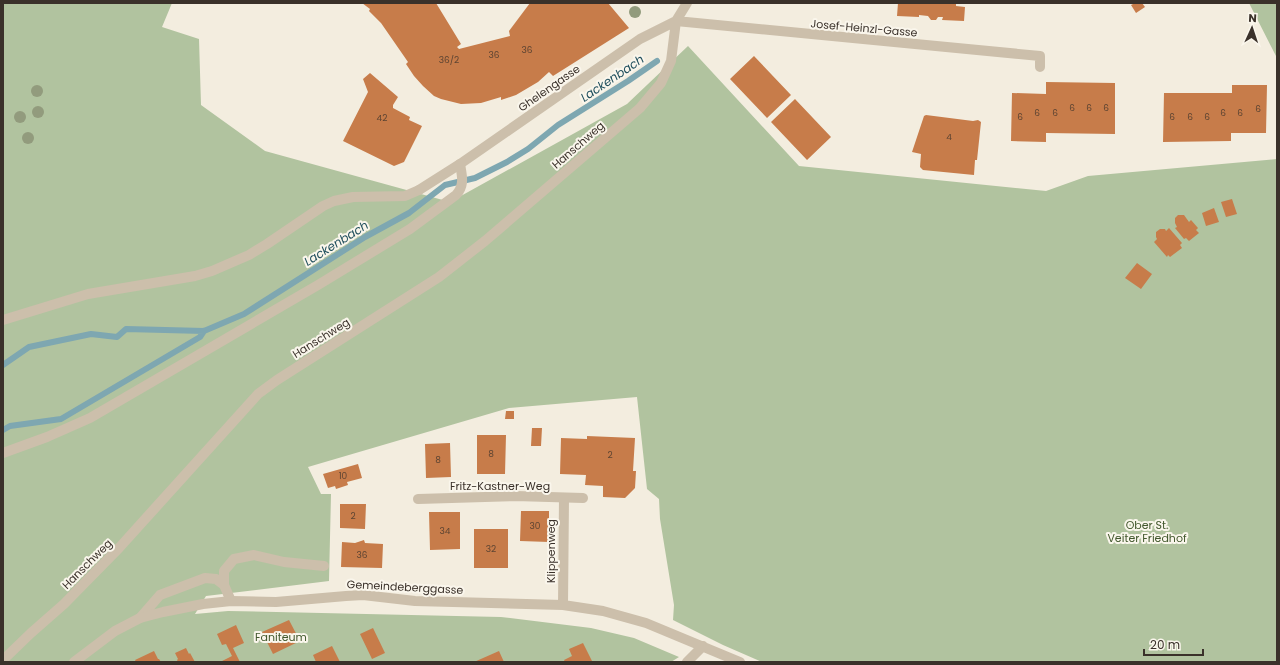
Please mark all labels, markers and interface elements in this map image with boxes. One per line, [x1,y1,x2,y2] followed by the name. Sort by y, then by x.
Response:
[1232,8,1272,48] north arrow
[1248,10,1257,26] text: N
[810,15,918,41] street label: Josef-Heinzl-Gasse
[521,44,533,56] house number: 36
[488,49,500,61] house number: 36
[577,51,647,105] water label: Lackenbach
[439,54,459,66] house number: 36/2
[515,61,583,115] street label: Ghelengasse
[1069,102,1075,114] house number: 6
[1086,102,1092,114] house number: 6
[1103,102,1109,114] house number: 6
[1255,103,1261,115] house number: 6
[1034,107,1040,119] house number: 6
[1052,107,1058,119] house number: 6
[1220,107,1226,119] house number: 6
[1237,107,1243,119] house number: 6
[1017,111,1023,123] house number: 6
[1169,111,1175,123] house number: 6
[1187,111,1193,123] house number: 6
[1204,111,1210,123] house number: 6
[377,112,387,124] house number: 42
[548,118,608,172] street label: Hanschweg
[946,131,952,143] house number: 4
[301,216,371,270] water label: Lackenbach
[289,314,353,362] street label: Hanschweg
[488,448,494,460] house number: 8
[607,449,613,461] house number: 2
[435,454,441,466] house number: 8
[339,470,348,482] house number: 10
[450,478,550,494] street label: Fritz-Kastner-Weg
[350,510,356,522] house number: 2
[1107,517,1187,546] park label: Ober St. Veiter Friedhof
[543,519,559,583] street label: Klippenweg
[530,520,541,532] house number: 30
[440,525,451,537] house number: 34
[58,535,116,593] street label: Hanschweg
[486,543,496,555] house number: 32
[356,549,368,561] house number: 36
[346,576,464,598] street label: Gemeindeberggasse
[255,629,307,645] park label: Faniteum
[1144,631,1203,657] scale bar
[1150,636,1180,653] text: 20 m

